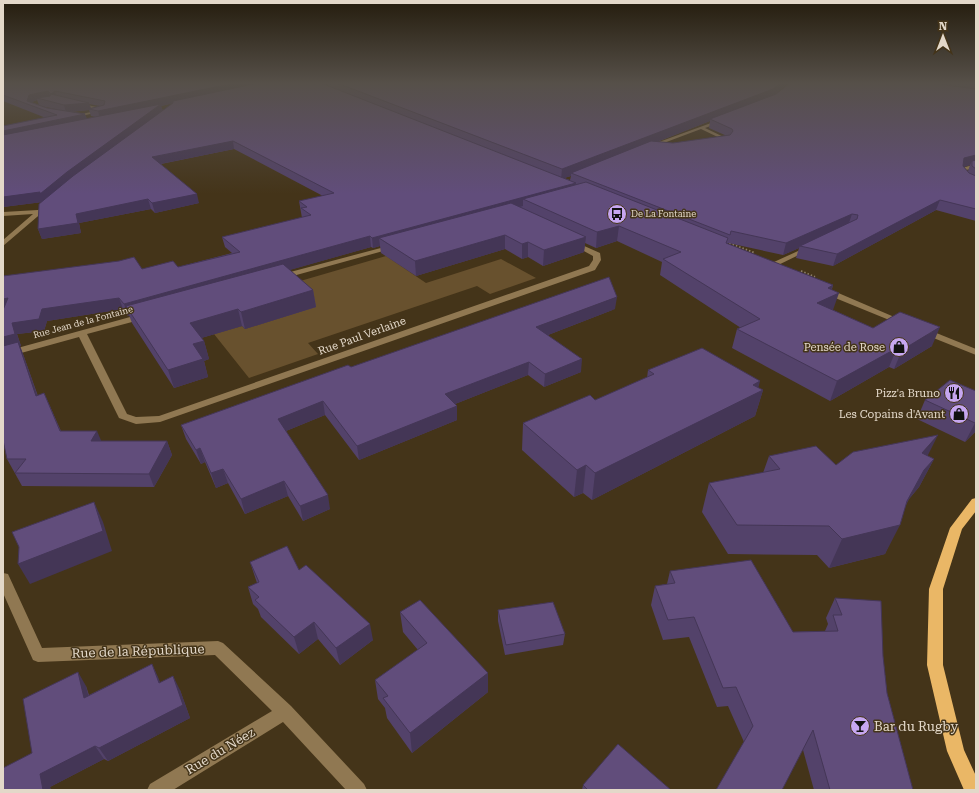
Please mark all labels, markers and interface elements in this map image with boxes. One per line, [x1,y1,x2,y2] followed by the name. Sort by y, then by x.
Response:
[923,16,963,56] north arrow
[939,20,948,33] text: N
[606,203,628,225] bus stop icon: De La Fontaine
[631,209,696,219] place label: De La Fontaine
[32,304,134,340] street label: Rue Jean de la Fontaine
[316,314,408,358] street label: Rue Paul Verlaine
[888,336,910,358] shop icon: Pensée de Rose
[804,341,885,354] place label: Pensée de Rose
[943,382,965,404] restaurant icon: Pizz'a Bruno
[876,387,940,400] place label: Pizz'a Bruno
[948,403,970,425] shop icon: Les Copains d'Avant
[839,408,945,421] place label: Les Copains d'Avant
[71,641,205,661] street label: Rue de la République
[849,715,871,737] bar icon: Bar du Rugby
[874,719,958,734] place label: Bar du Rugby
[183,725,257,777] street label: Rue du Néez

